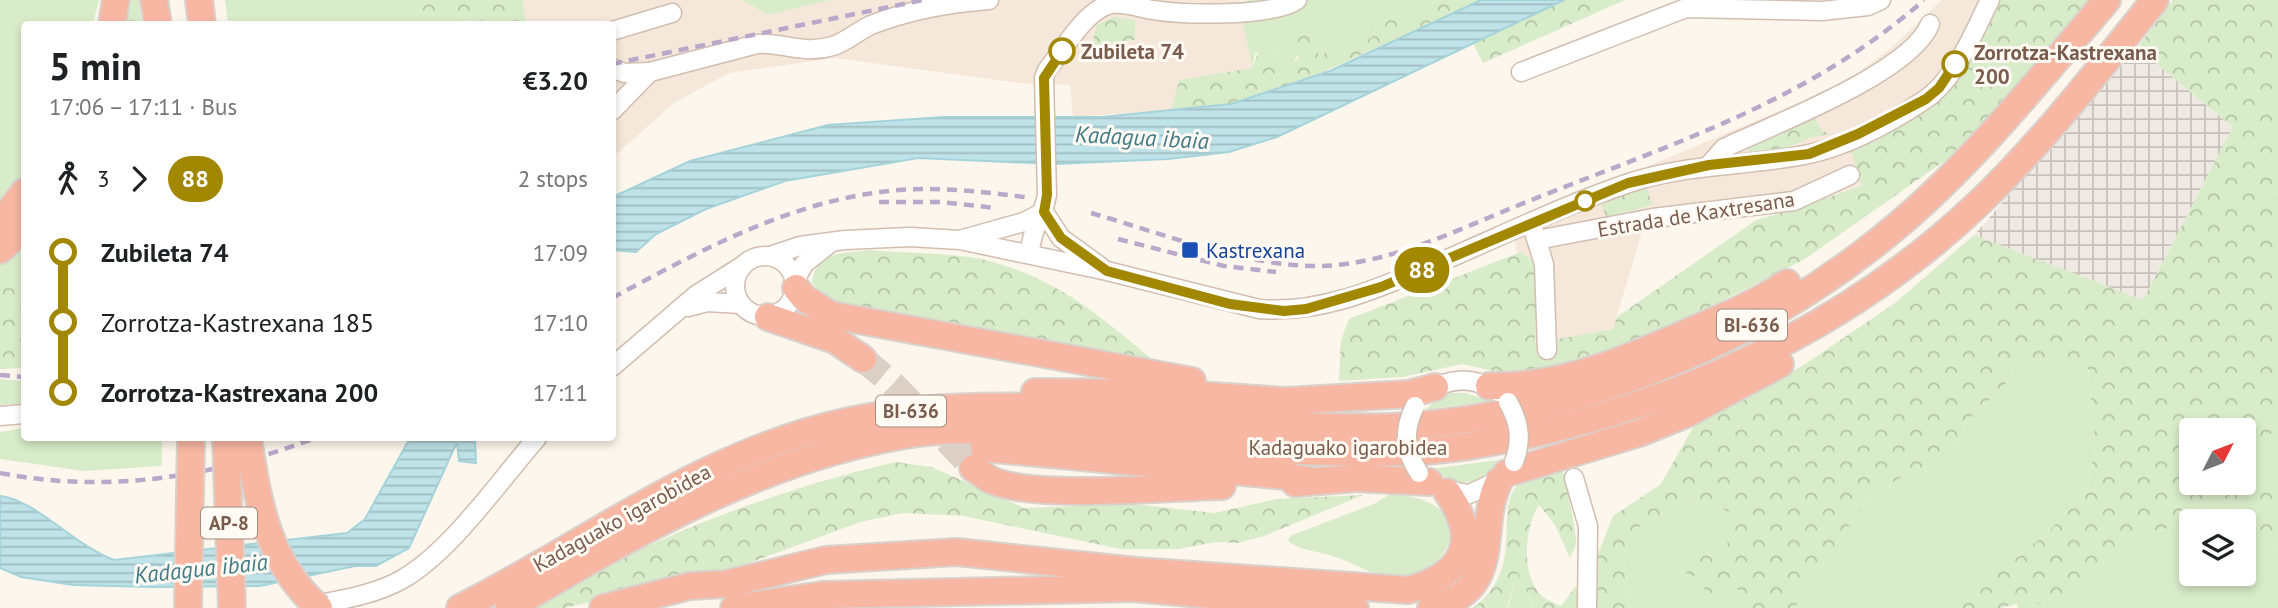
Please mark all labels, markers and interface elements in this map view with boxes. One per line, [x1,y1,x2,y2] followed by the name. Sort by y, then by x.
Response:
[1049,38,1075,64] marker: Zubileta 74
[1081,38,1184,65] place label: Zubileta 74
[1974,39,2157,90] place label: Zorrotza-Kastrexana 200
[49,41,142,90] text: 5 min
[1942,51,1968,77] marker: Zorrotza-Kastrexana 200
[523,64,588,97] text: €3.20
[49,92,237,121] text: 17:06 – 17:11 · Bus
[1074,119,1210,155] water label: Kadagua ibaia
[49,160,87,198] icon: walk
[120,160,158,198] icon: forward
[182,163,209,194] text: 88
[97,164,110,193] text: 3
[518,164,588,193] text: 2 stops
[1596,185,1796,243] street label: Estrada de Kaxtresana
[1575,191,1595,211] unlabelled marker
[101,236,229,269] text: Zubileta 74
[1206,237,1305,264] place label: Kastrexana
[533,238,588,267] text: 17:09
[1180,240,1200,260] marker: Kastrexana
[1390,247,1454,293] line badge: 88
[1408,254,1436,285] text: 88
[101,306,374,339] text: Zorrotza-Kastrexana 185
[533,308,588,337] text: 17:10
[1717,310,1787,340] road number: BI-636
[101,376,378,409] text: Zorrotza-Kastrexana 200
[533,378,588,407] text: 17:11
[876,396,946,426] road number: BI-636
[2179,418,2256,495] north arrow
[2179,418,2256,586] map controls
[1248,434,1448,461] street label: Kadaguako igarobidea
[528,458,716,578] street label: Kadaguako igarobidea
[201,508,257,538] road number: AP-8
[2179,509,2256,586] button: layers
[133,547,269,589] water label: Kadagua ibaia

